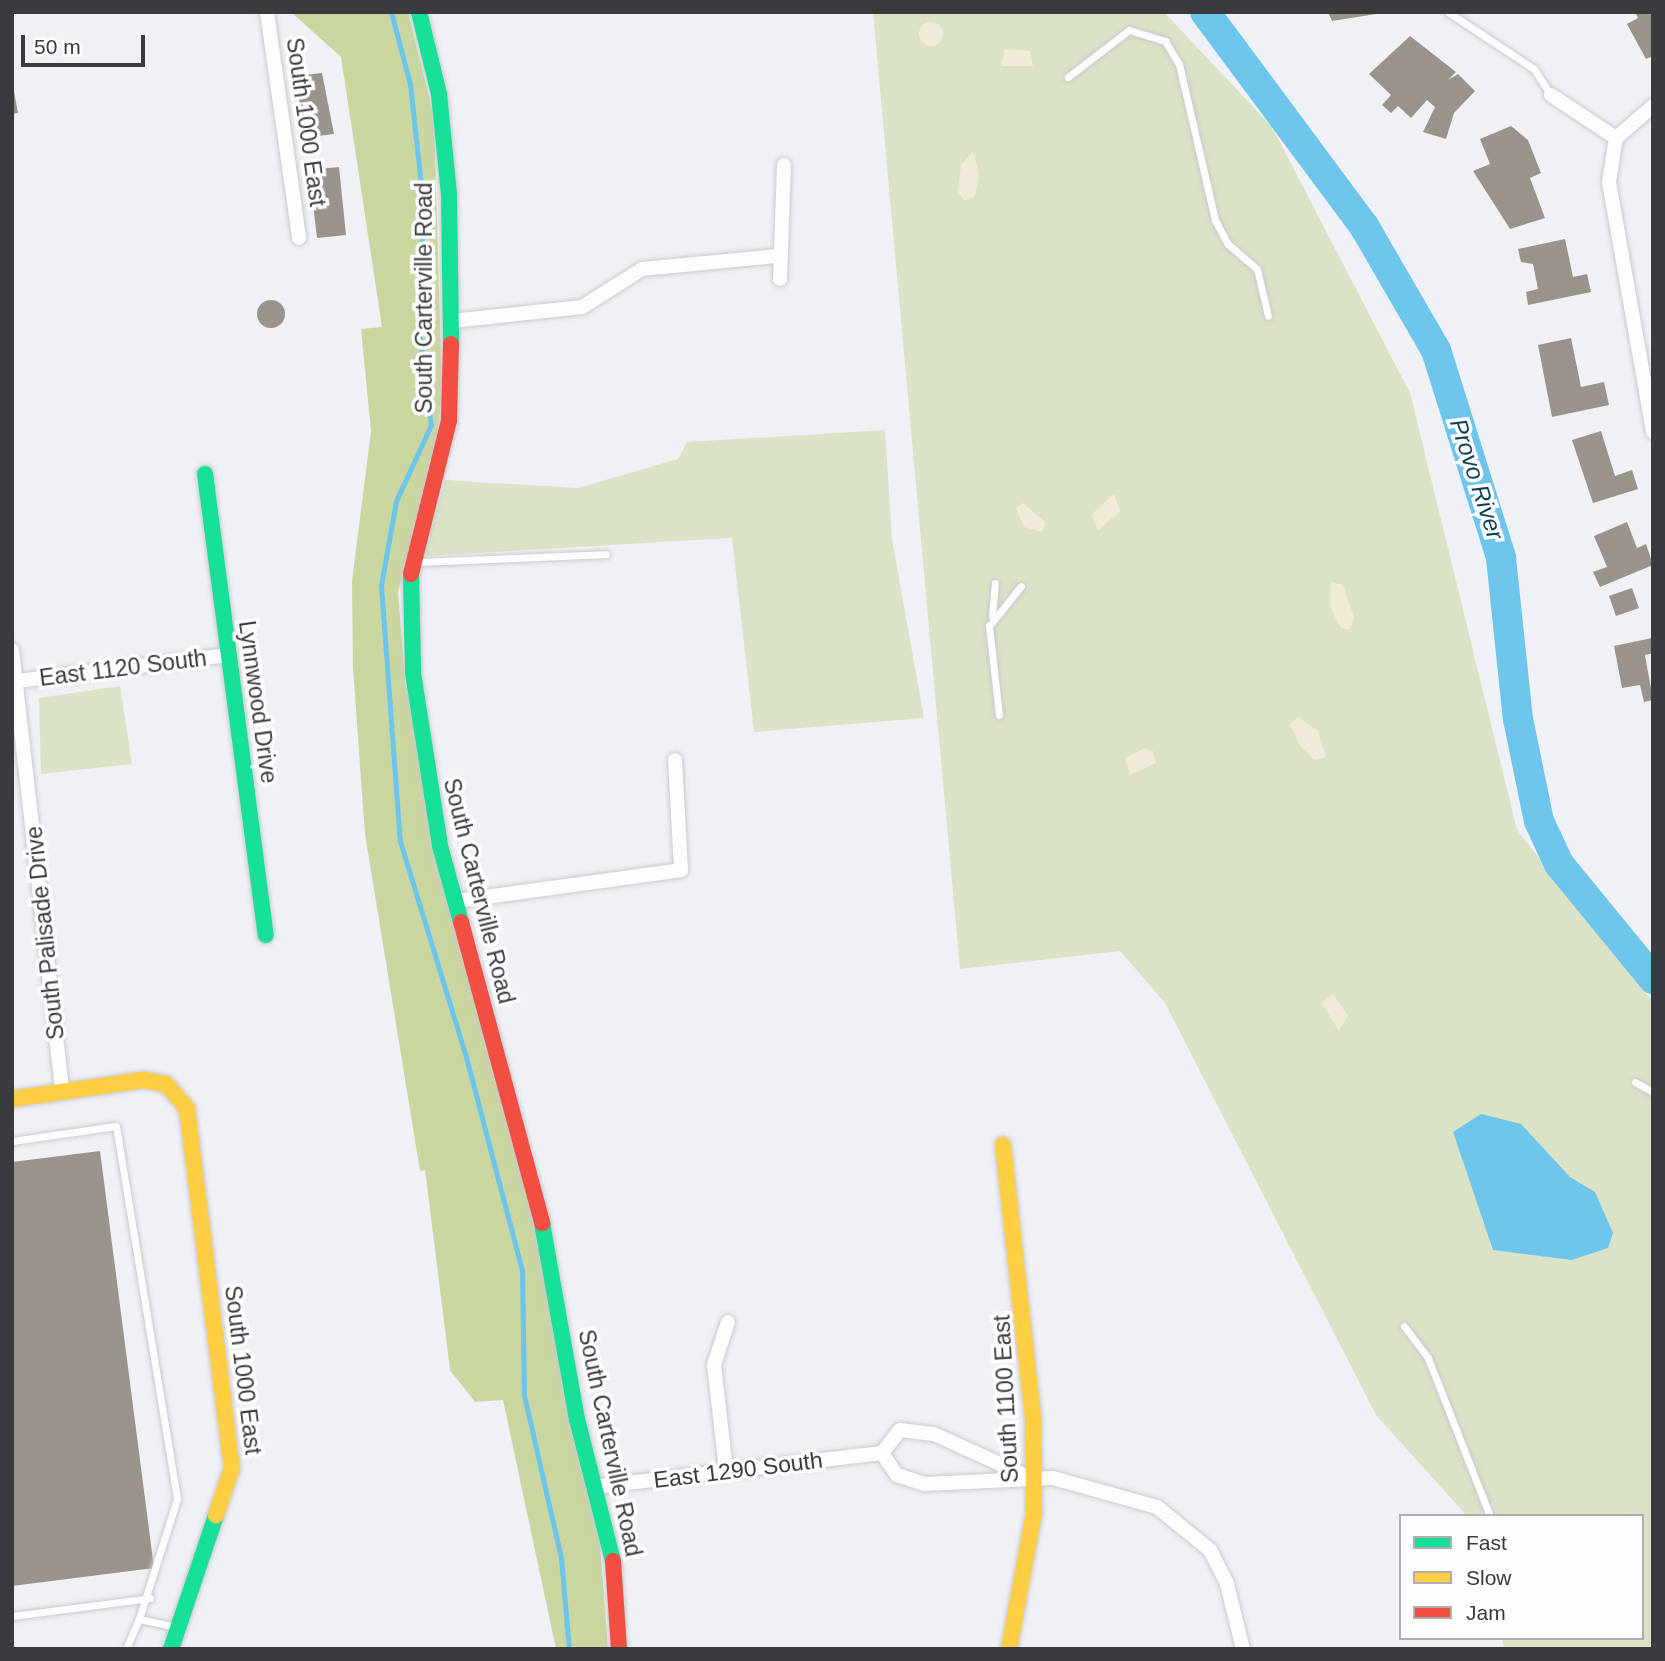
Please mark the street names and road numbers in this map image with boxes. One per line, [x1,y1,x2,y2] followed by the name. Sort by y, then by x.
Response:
[280,36,332,208] street label: South 1000 East
[410,182,438,414] street label: South Carterville Road
[233,619,283,785] street label: Lynnwood Drive
[38,644,208,692] street label: East 1120 South
[438,775,520,1007] street label: South Carterville Road
[20,825,70,1041] street label: South Palisade Drive
[219,1284,267,1456] street label: South 1000 East
[988,1314,1024,1484] street label: South 1100 East
[572,1327,648,1559] street label: South Carterville Road
[652,1446,824,1494] street label: East 1290 South

